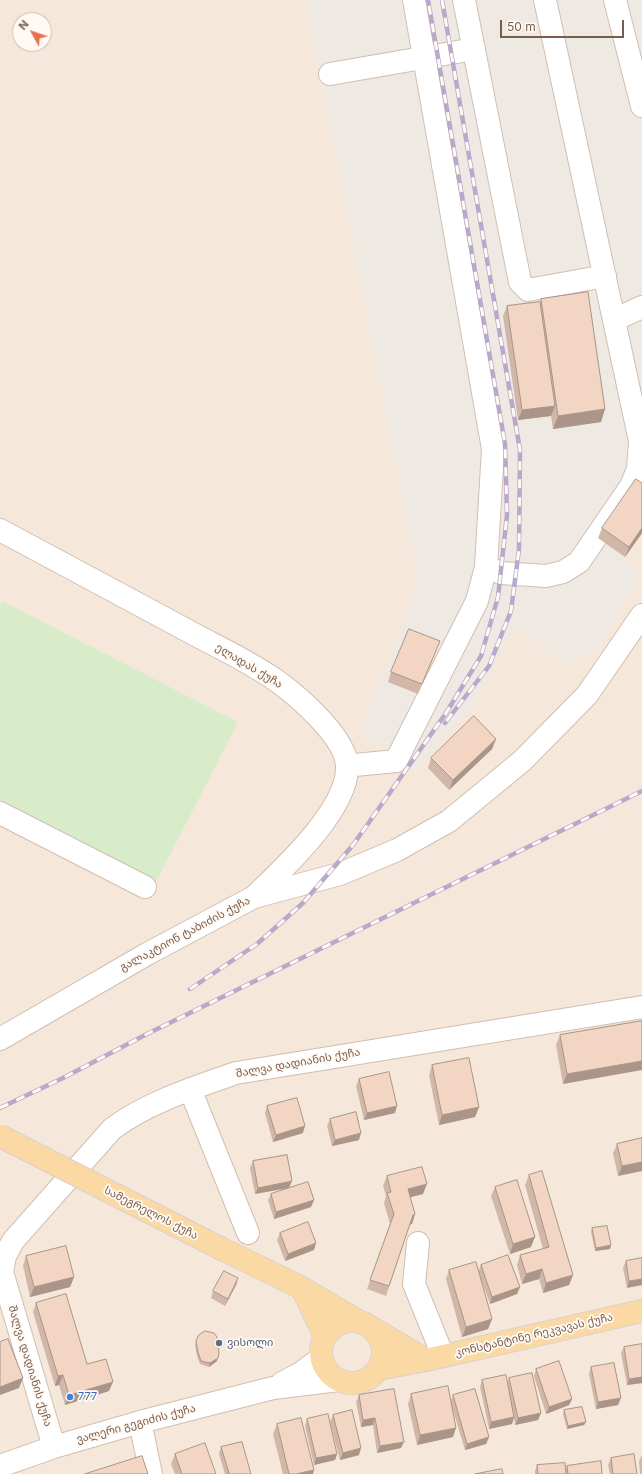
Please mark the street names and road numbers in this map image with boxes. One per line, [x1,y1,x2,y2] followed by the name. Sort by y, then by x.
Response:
[213,641,285,691] street label: ელადას ქუჩა
[118,894,252,974] street label: გალაკტიონ ტაბიძის ქუჩა
[235,1046,361,1080] street label: შალვა დადიანის ქუჩა
[102,1184,200,1242] street label: სამეგრელოს ქუჩა
[5,1304,55,1428] street label: შალვა დადიანის ქუჩა
[454,1310,614,1360] street label: კონსტანტინე რეკვავას ქუჩა
[75,1402,197,1446] street label: ვალერი გეგიძის ქუჩა

